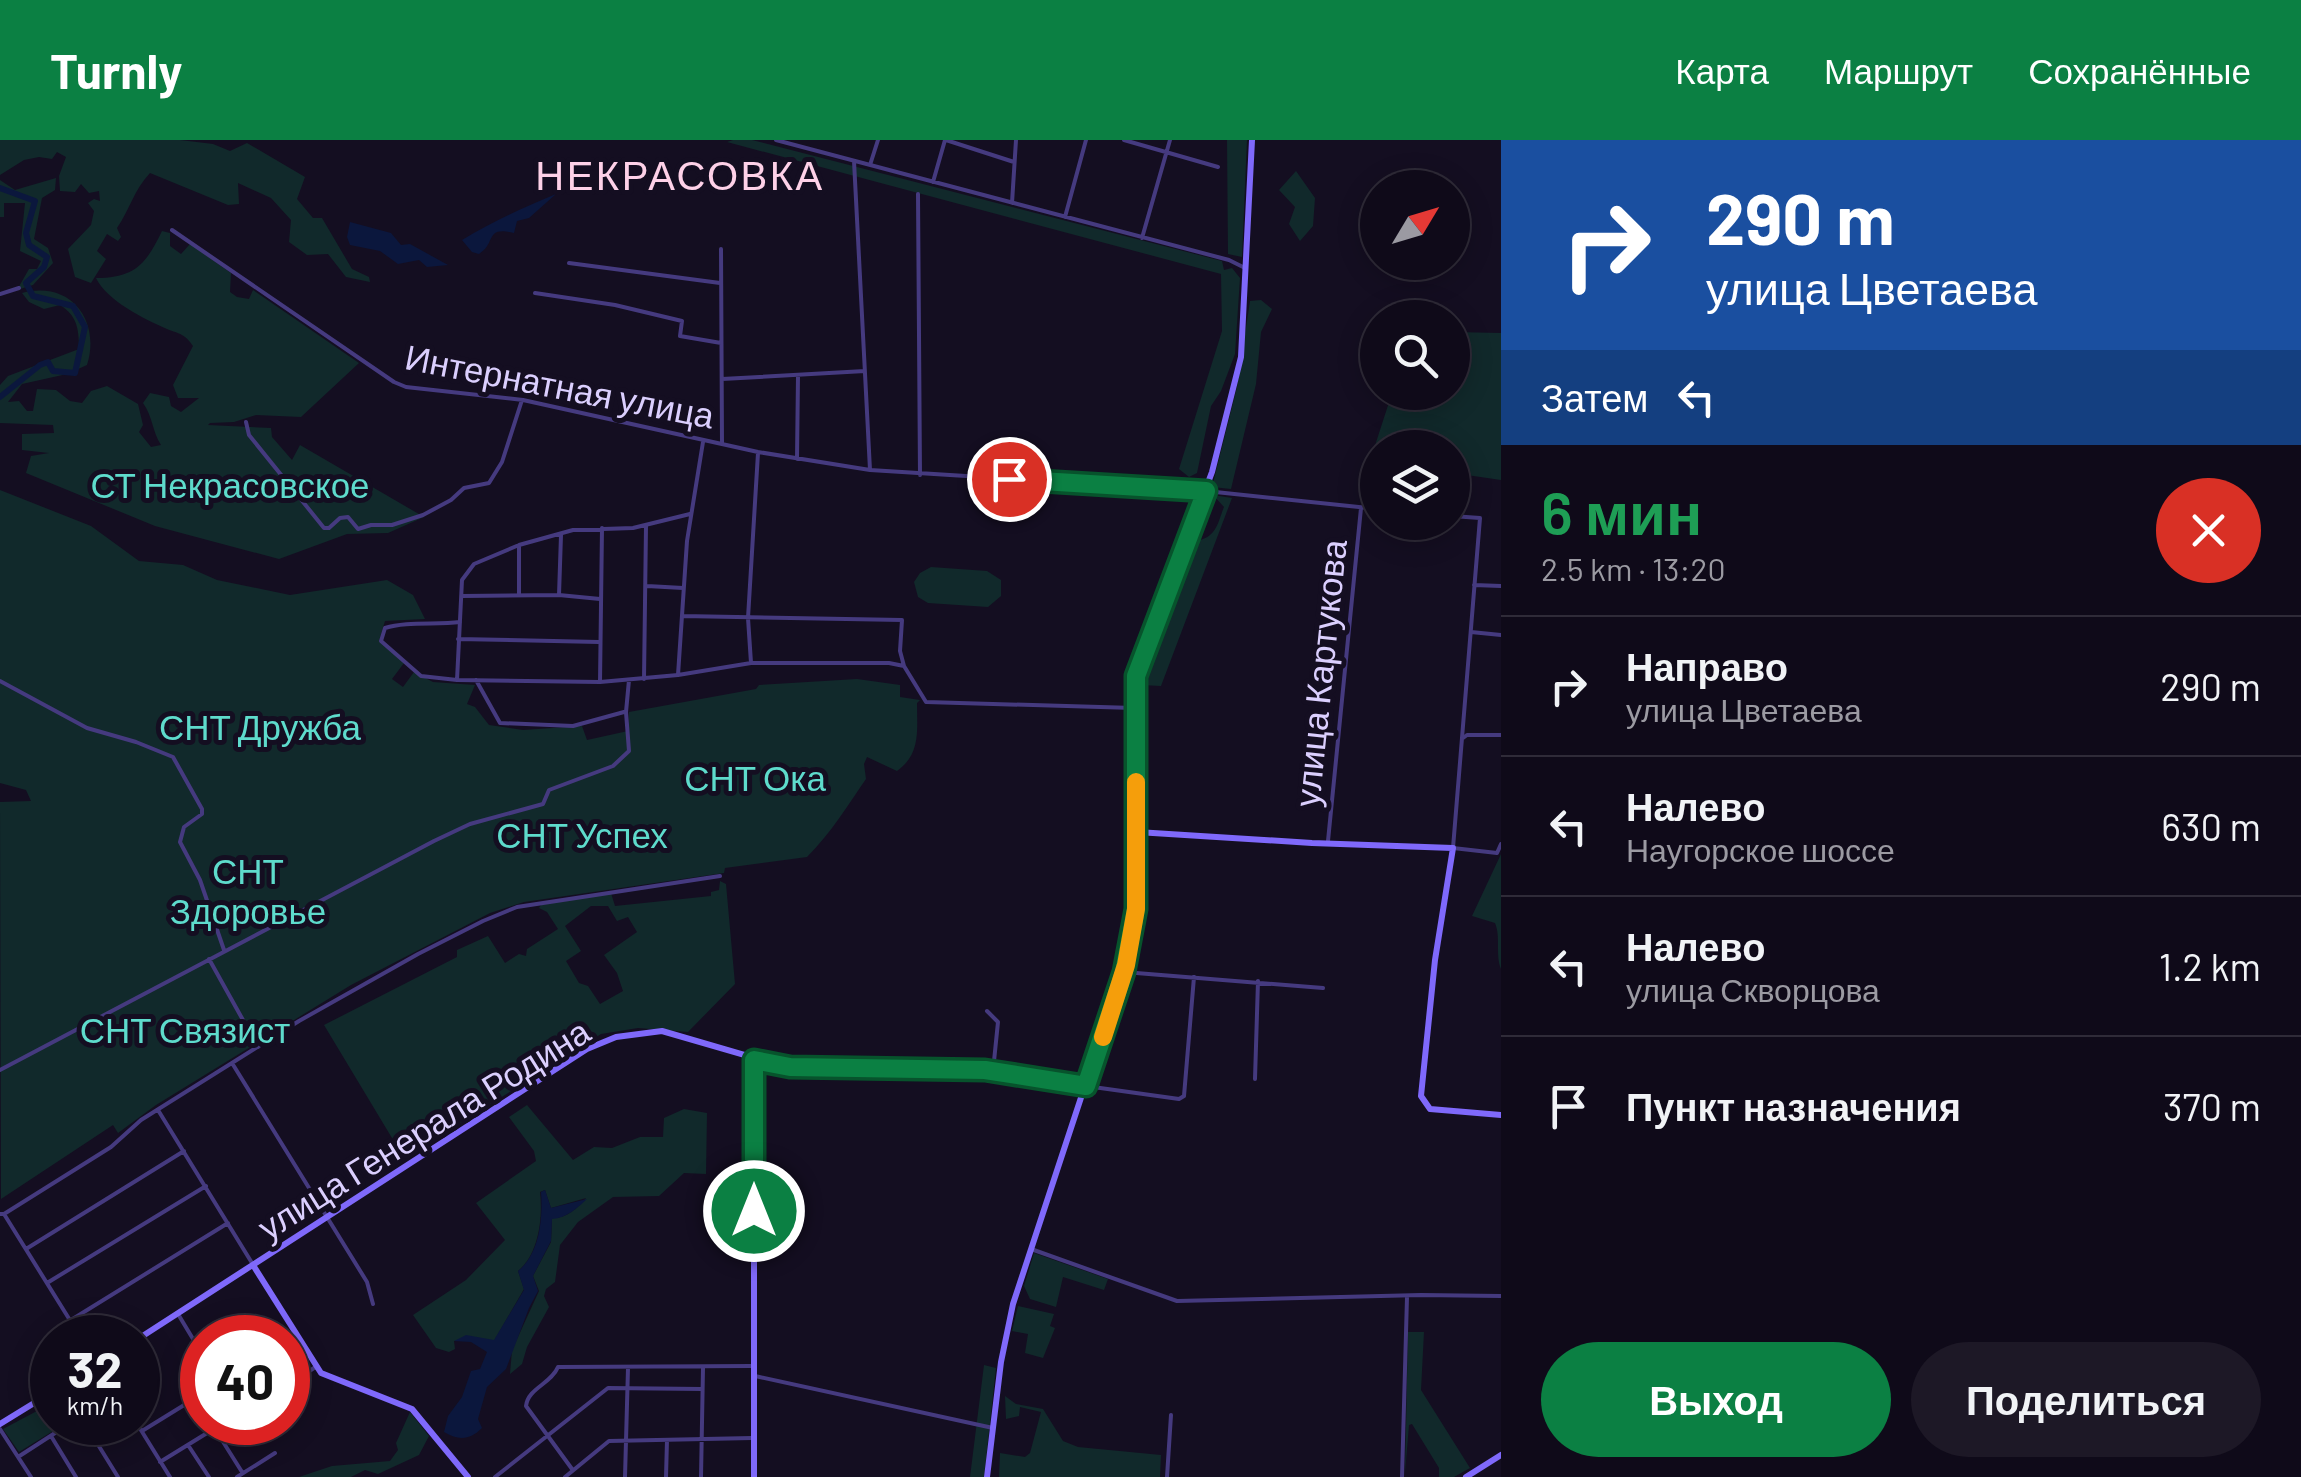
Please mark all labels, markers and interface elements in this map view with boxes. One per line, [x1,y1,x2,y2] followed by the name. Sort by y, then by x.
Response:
[50,41,183,99] text: Turnly
[1675,49,1769,91] text: Карта
[1824,49,1973,91] text: Маршрут
[2028,49,2251,91] text: Сохранённые
[535,150,825,198] district label: НЕКРАСОВКА
[1360,170,1470,280] north arrow
[1360,170,1470,540] map controls
[1706,175,1895,259] text: 290 m
[1541,180,1671,310] icon: right
[1706,260,2038,314] text: улица Цветаева
[1360,300,1470,410] button: search
[402,334,719,436] street label: Интернатная улица
[1669,370,1724,425] icon: left
[1541,374,1649,420] text: Затем
[1360,430,1470,540] button: layers
[967,437,1052,522] pin
[982,452,1037,507] icon: arrive
[90,463,370,505] park label: СТ Некрасовское
[1541,475,1702,547] text: 6 мин
[2156,478,2261,583] button: close
[1284,537,1354,809] street label: улица Картукова
[1541,549,1726,587] text: 2.5 km · 13:20
[1626,643,1788,689] text: Направо
[1541,659,1596,714] icon: right
[2160,663,2261,709] text: 290 m
[1626,690,1862,728] text: улица Цветаева
[159,705,362,747] park label: СНТ Дружба
[684,756,826,798] park label: СНТ Ока
[1626,783,1765,829] text: Налево
[1541,799,1596,854] icon: left
[2161,803,2261,849] text: 630 m
[496,813,668,855] park label: СНТ Успех
[1626,830,1895,868] text: Наугорское шоссе
[170,849,326,931] park label: СНТ Здоровье
[1626,923,1765,969] text: Налево
[1541,939,1596,994] icon: left
[2159,943,2261,989] text: 1.2 km
[1626,970,1880,1008] text: улица Скворцова
[80,1008,290,1050] park label: СНТ Связист
[249,1008,597,1247] street label: улица Генерала Родина
[1541,1079,1596,1134] icon: arrive
[1626,1083,1961,1129] text: Пункт назначения
[2163,1083,2261,1129] text: 370 m
[702,1159,806,1263] position arrow
[180,1315,310,1445] speed limit sign: 40
[67,1338,122,1398] text: 32
[1541,1342,1891,1457] button: Выход
[1911,1342,2261,1457] button: Поделиться
[67,1390,123,1420] text: km/h

